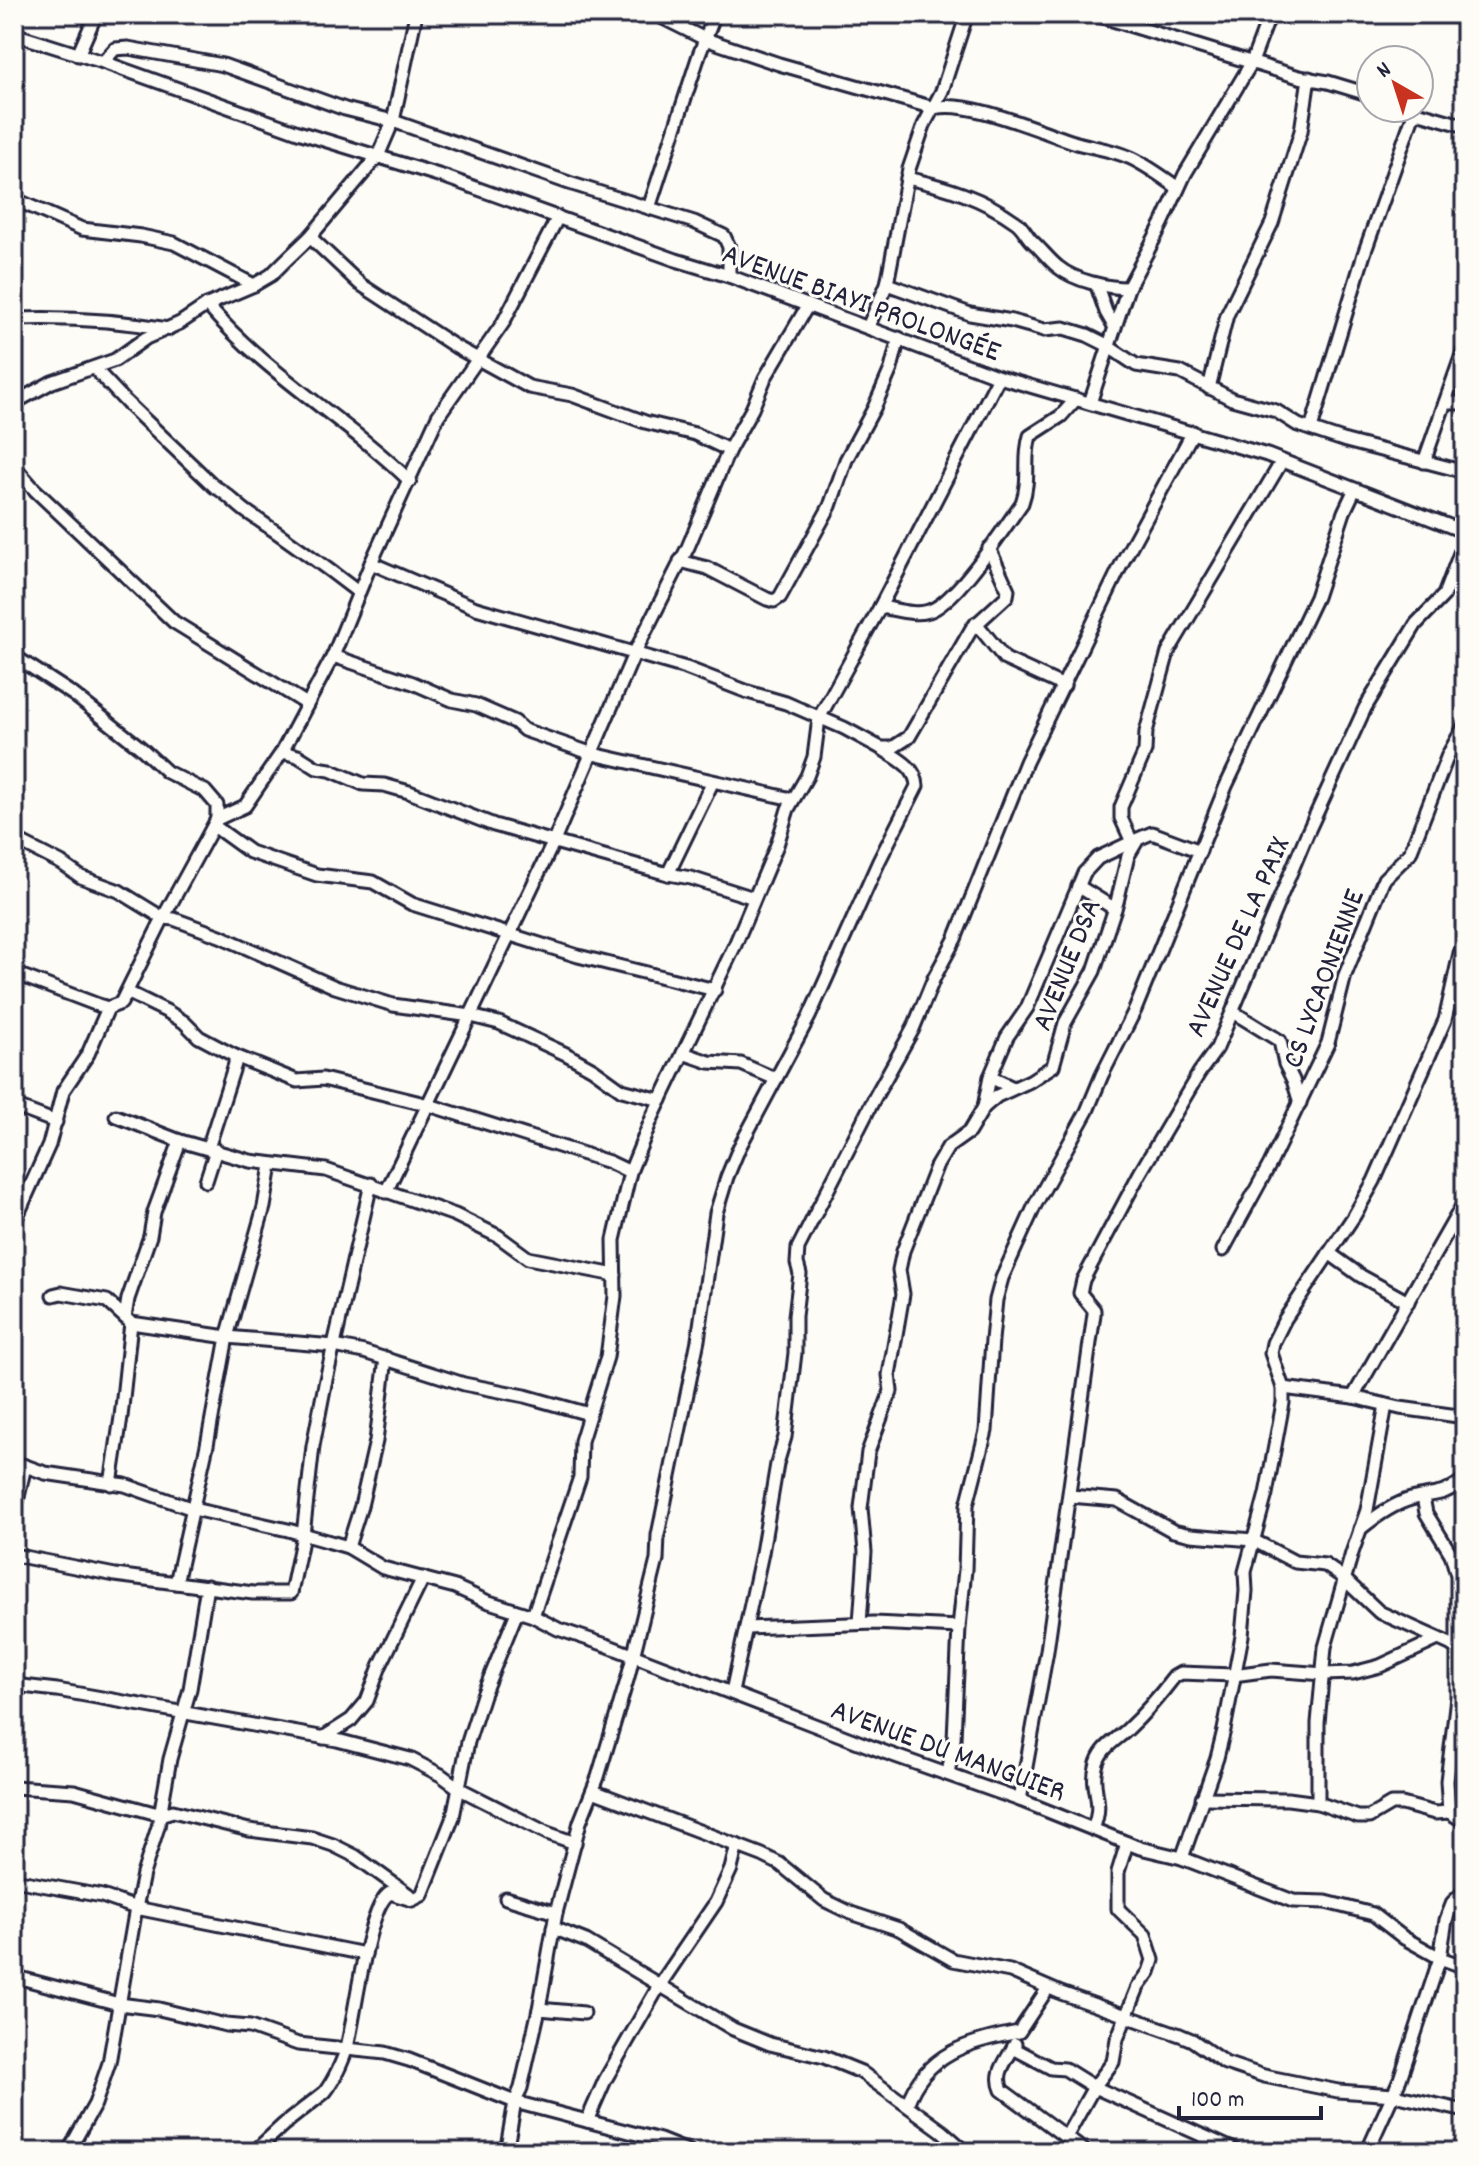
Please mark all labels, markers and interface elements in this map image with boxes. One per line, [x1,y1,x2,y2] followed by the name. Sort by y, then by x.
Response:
[1355,44,1435,124] north arrow
[1371,56,1399,87] text: N
[715,235,1006,376] street label: AVENUE BIAYI PROLONGÉE
[1177,831,1304,1045] street label: AVENUE DE LA PAIX
[1274,884,1379,1075] street label: CS LYCAONIENNE
[1023,893,1115,1038] street label: AVENUE DSA
[824,1691,1071,1816] street label: AVENUE DU MANGUIER
[1179,2070,1321,2120] scale bar
[1191,2084,1244,2118] text: 100 m

